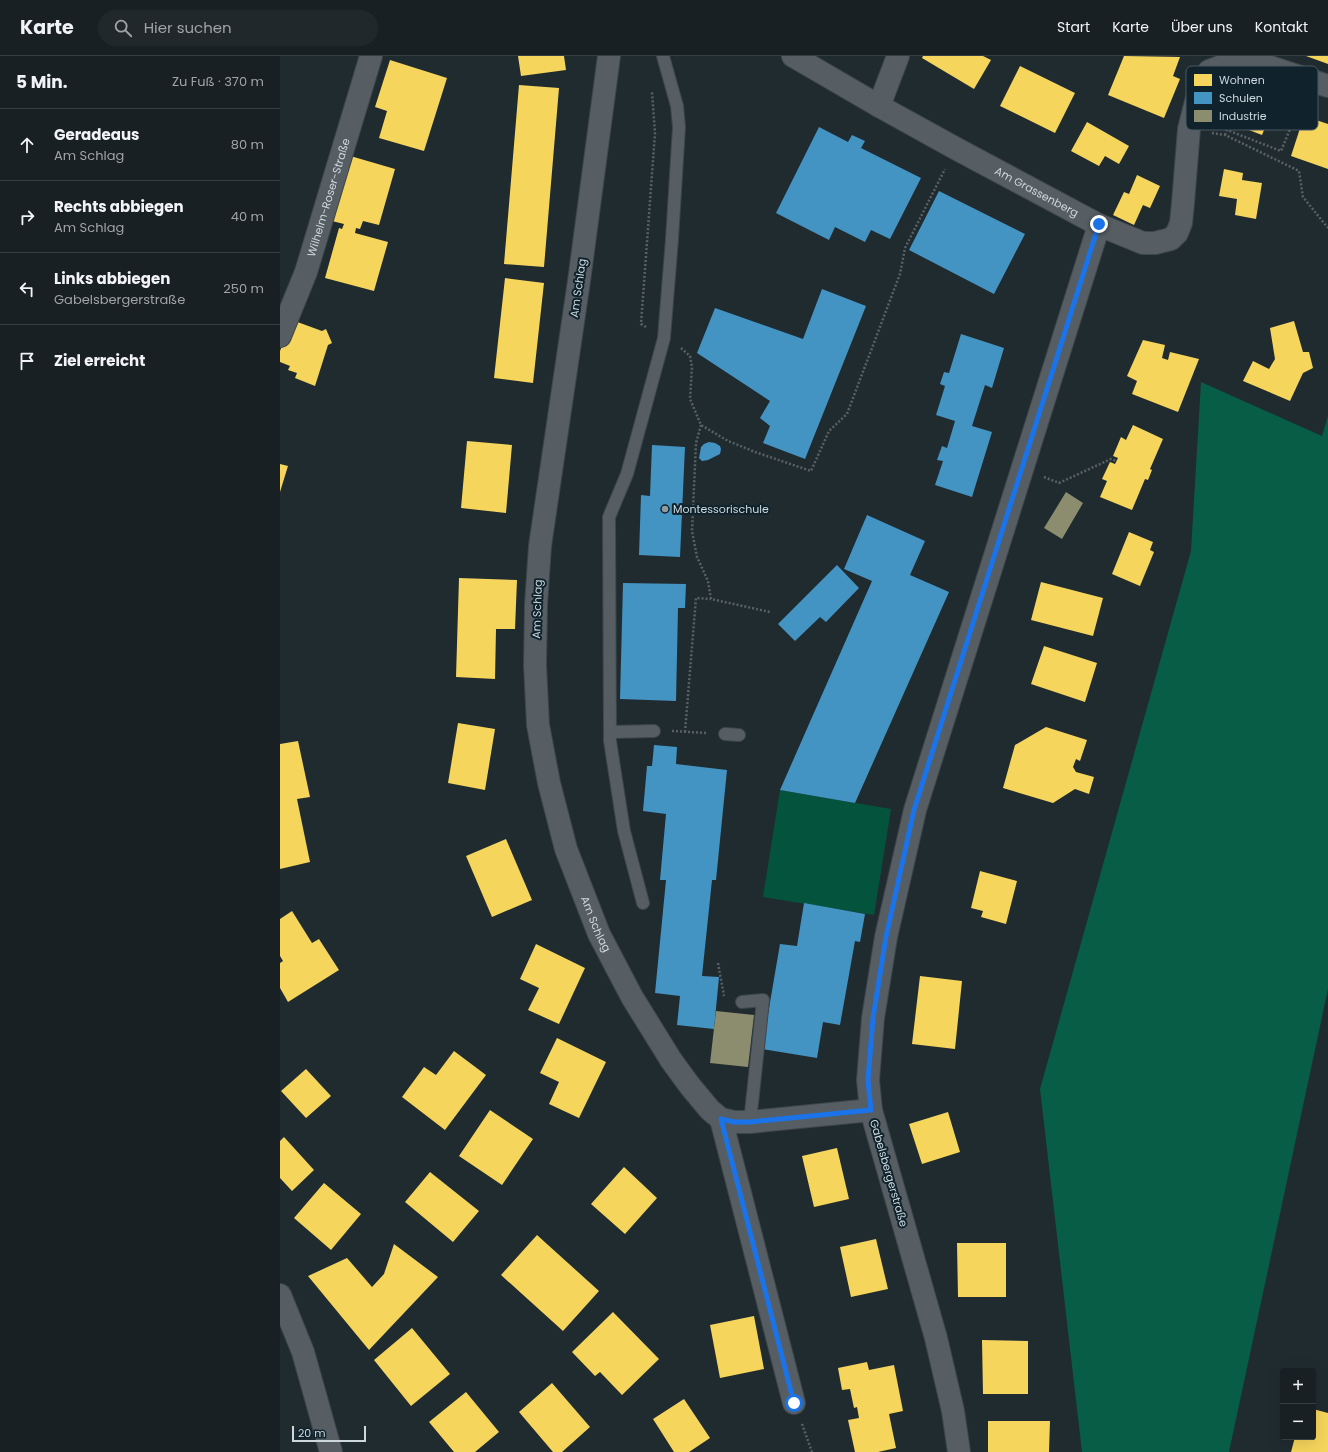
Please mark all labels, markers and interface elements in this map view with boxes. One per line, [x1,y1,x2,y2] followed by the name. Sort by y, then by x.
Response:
[98,10,378,46] search box
[20,14,74,41] text: Karte
[112,17,134,39] icon: search
[144,17,232,38] text: Hier suchen
[1057,17,1090,37] text: Start
[1112,17,1149,37] text: Karte
[1171,17,1233,37] text: Über uns
[1255,17,1308,37] text: Kontakt
[1186,66,1318,130] legend
[16,70,68,94] text: 5 Min.
[172,72,264,91] text: Zu Fuß · 370 m
[1219,72,1265,88] text: Wohnen
[1219,90,1263,106] text: Schulen
[1219,108,1267,124] text: Industrie
[54,124,139,145] text: Geradeaus
[16,134,38,156] icon: ahead
[231,135,264,154] text: 80 m
[303,136,354,259] street label: Wilhelm-Roser-Straße
[54,146,124,165] text: Am Schlag
[992,163,1082,221] street label: Am Grassenberg
[54,196,184,217] text: Rechts abbiegen
[16,206,38,228] icon: right
[231,207,264,226] text: 40 m
[1090,215,1108,233] route end
[54,218,124,237] text: Am Schlag
[566,257,590,319] street label: Am Schlag
[54,268,170,289] text: Links abbiegen
[16,278,38,300] icon: left
[223,279,264,298] text: 250 m
[54,290,185,309] text: Gabelsbergerstraße
[16,350,38,372] icon: arrive
[54,350,145,371] text: Ziel erreicht
[673,501,769,517] place label: Montessorischule
[660,504,670,514] marker: Montessorischule
[528,579,546,639] street label: Am Schlag
[577,894,615,955] street label: Am Schlag
[866,1117,912,1229] street label: Gabelsbergerstraße
[1280,1368,1316,1440] map controls
[1280,1368,1316,1404] button: +
[785,1394,803,1412] route start
[1280,1404,1316,1440] button: −
[292,1424,366,1443] scale bar
[298,1425,326,1441] text: 20 m

